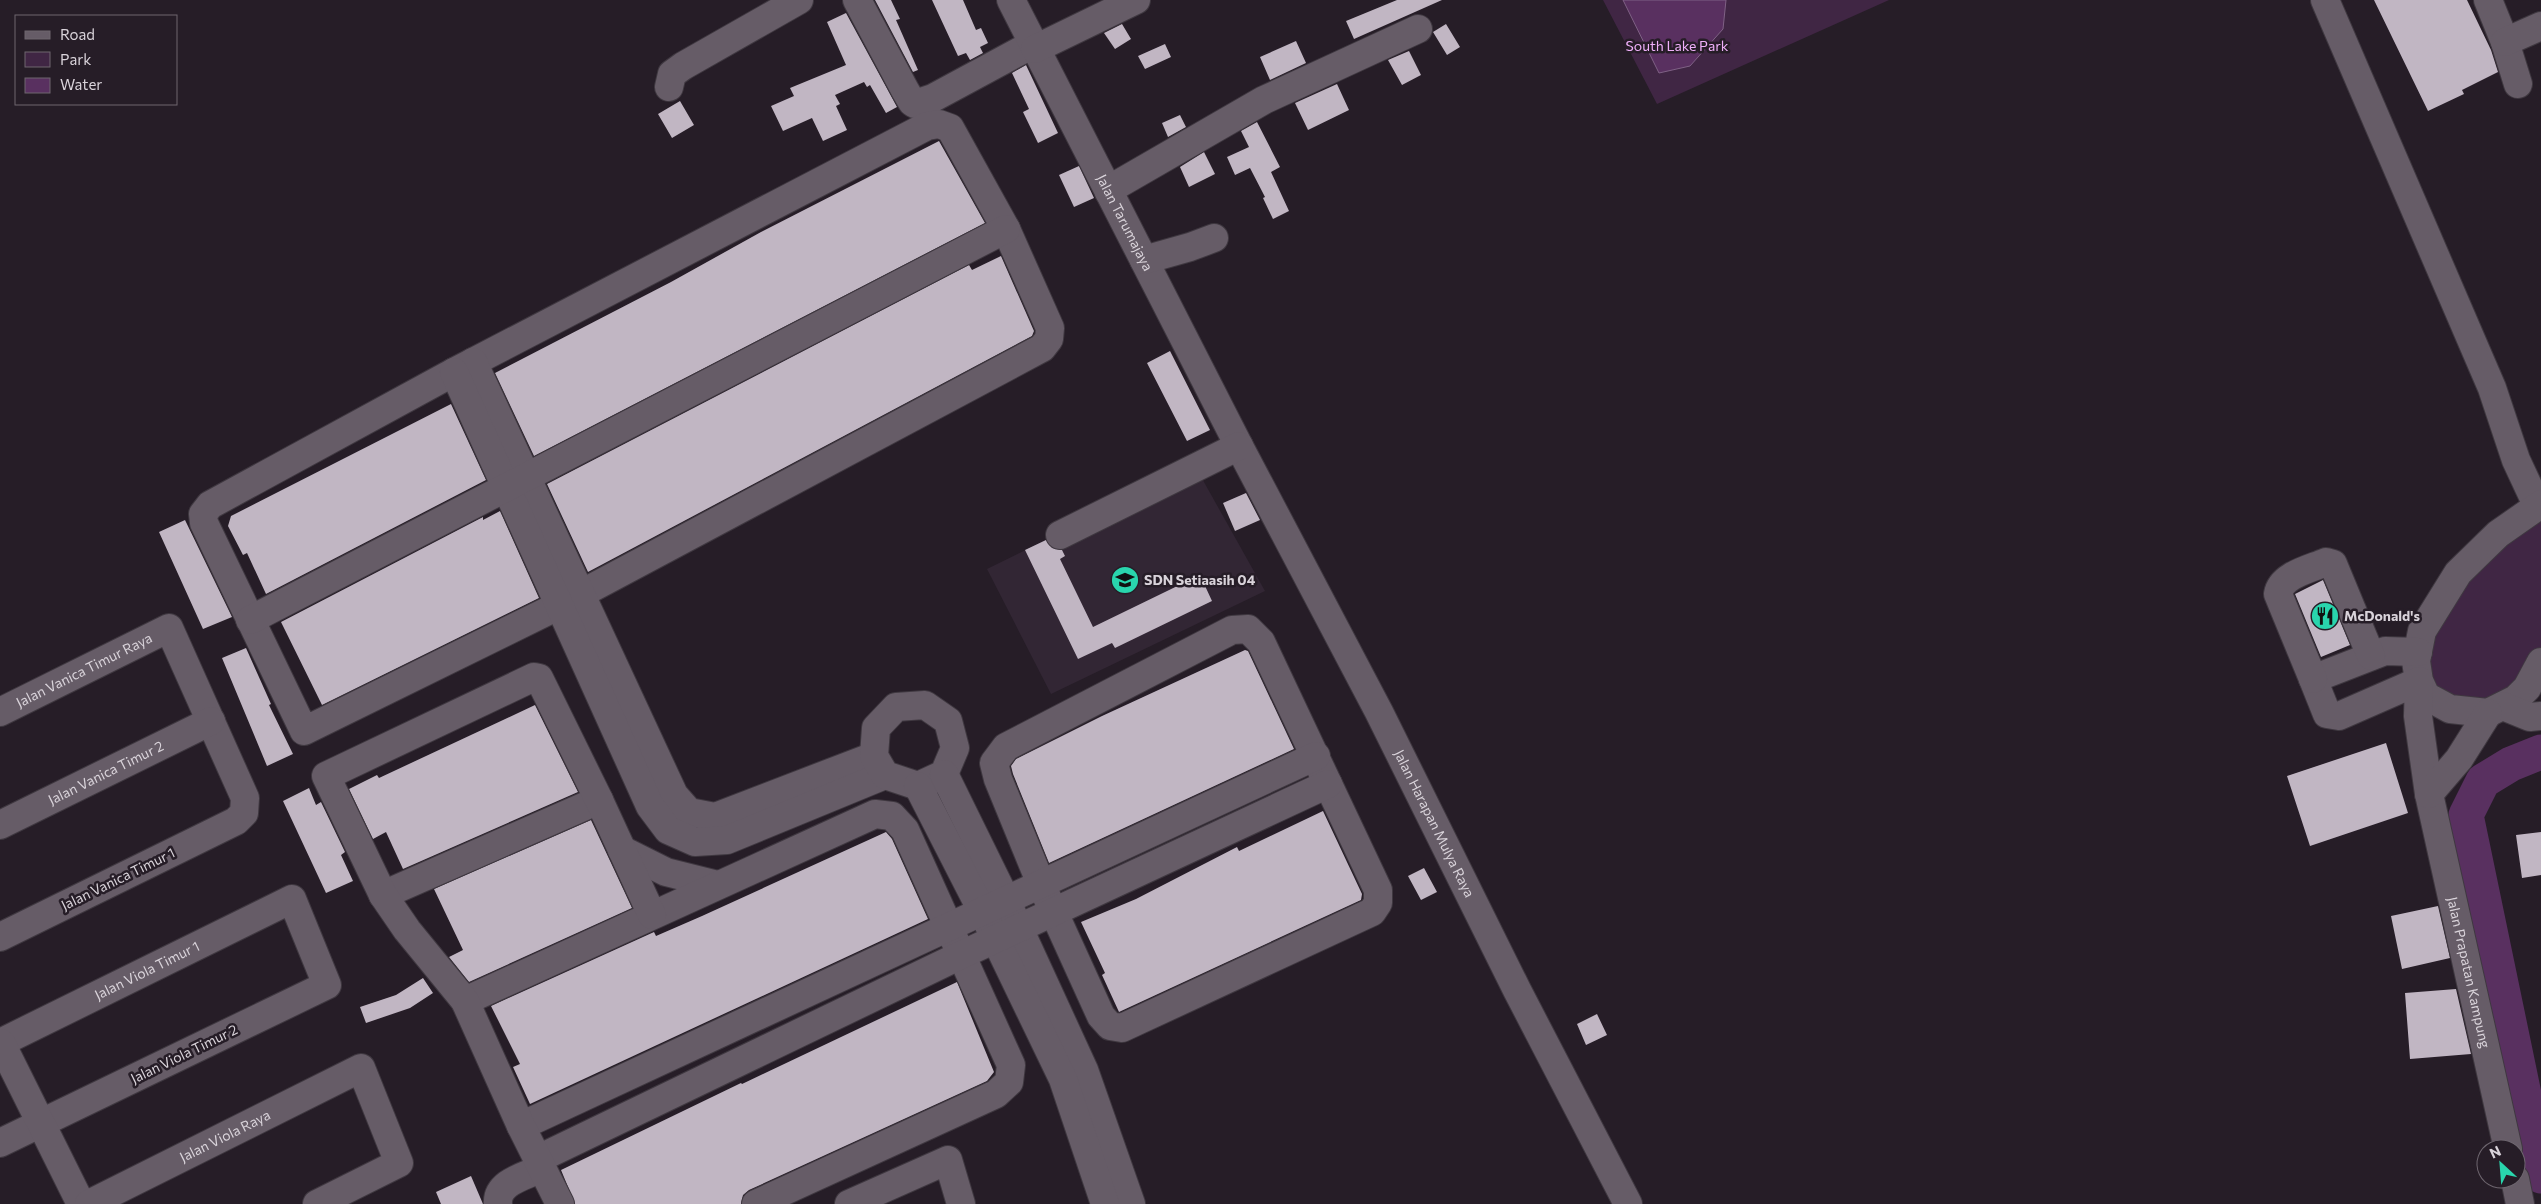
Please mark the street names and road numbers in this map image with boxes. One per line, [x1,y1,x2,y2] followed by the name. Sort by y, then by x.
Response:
[1093,171,1157,274] street label: Jalan Tarumajaya
[13,629,155,711] street label: Jalan Vanica Timur Raya
[45,737,166,808] street label: Jalan Vanica Timur 2
[1391,747,1479,900] street label: Jalan Harapan Mulya Raya
[58,844,177,913] street label: Jalan Vanica Timur 1
[2444,895,2494,1050] street label: Jalan Prapatan Kampung
[91,937,202,1003] street label: Jalan Viola Timur 1
[128,1020,240,1087] street label: Jalan Viola Timur 2
[177,1106,273,1165] street label: Jalan Viola Raya

